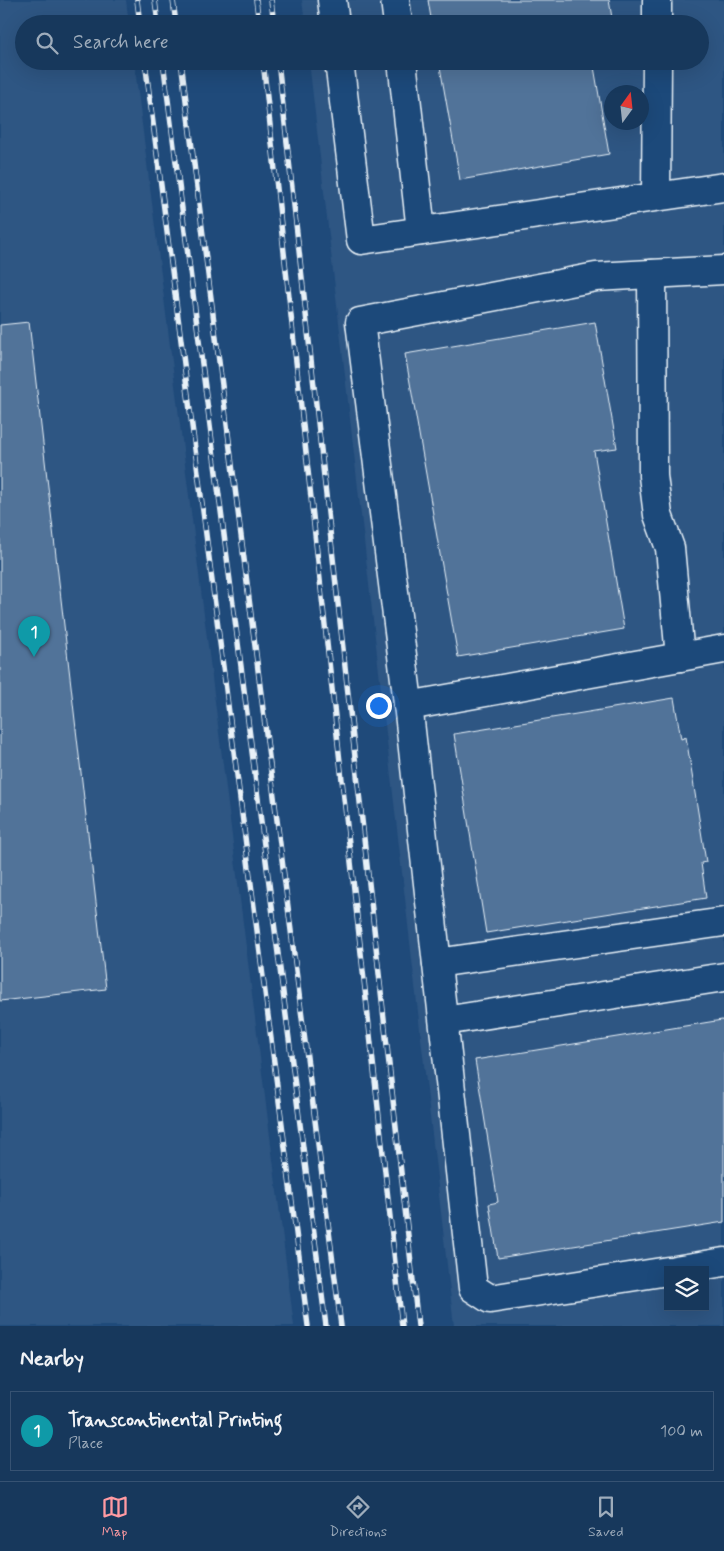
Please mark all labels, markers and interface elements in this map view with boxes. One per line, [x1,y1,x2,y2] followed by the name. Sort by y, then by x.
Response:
[15,15,709,70] search box
[33,29,61,57] icon: search
[73,30,169,55] text: Search here
[604,85,649,130] north arrow
[18,616,50,657] pin: 1
[366,693,392,719] your location
[664,1266,709,1311] map controls
[664,1266,709,1311] button: layers
[20,1345,84,1373] text: Nearby
[68,1408,282,1433] text: Transcontinental Printing
[33,1421,41,1442] text: 1
[660,1421,703,1442] text: 100 m
[68,1433,103,1454] text: Place
[101,1493,129,1541] tab: Map
[330,1493,387,1541] tab: Directions
[588,1493,623,1541] tab: Saved

